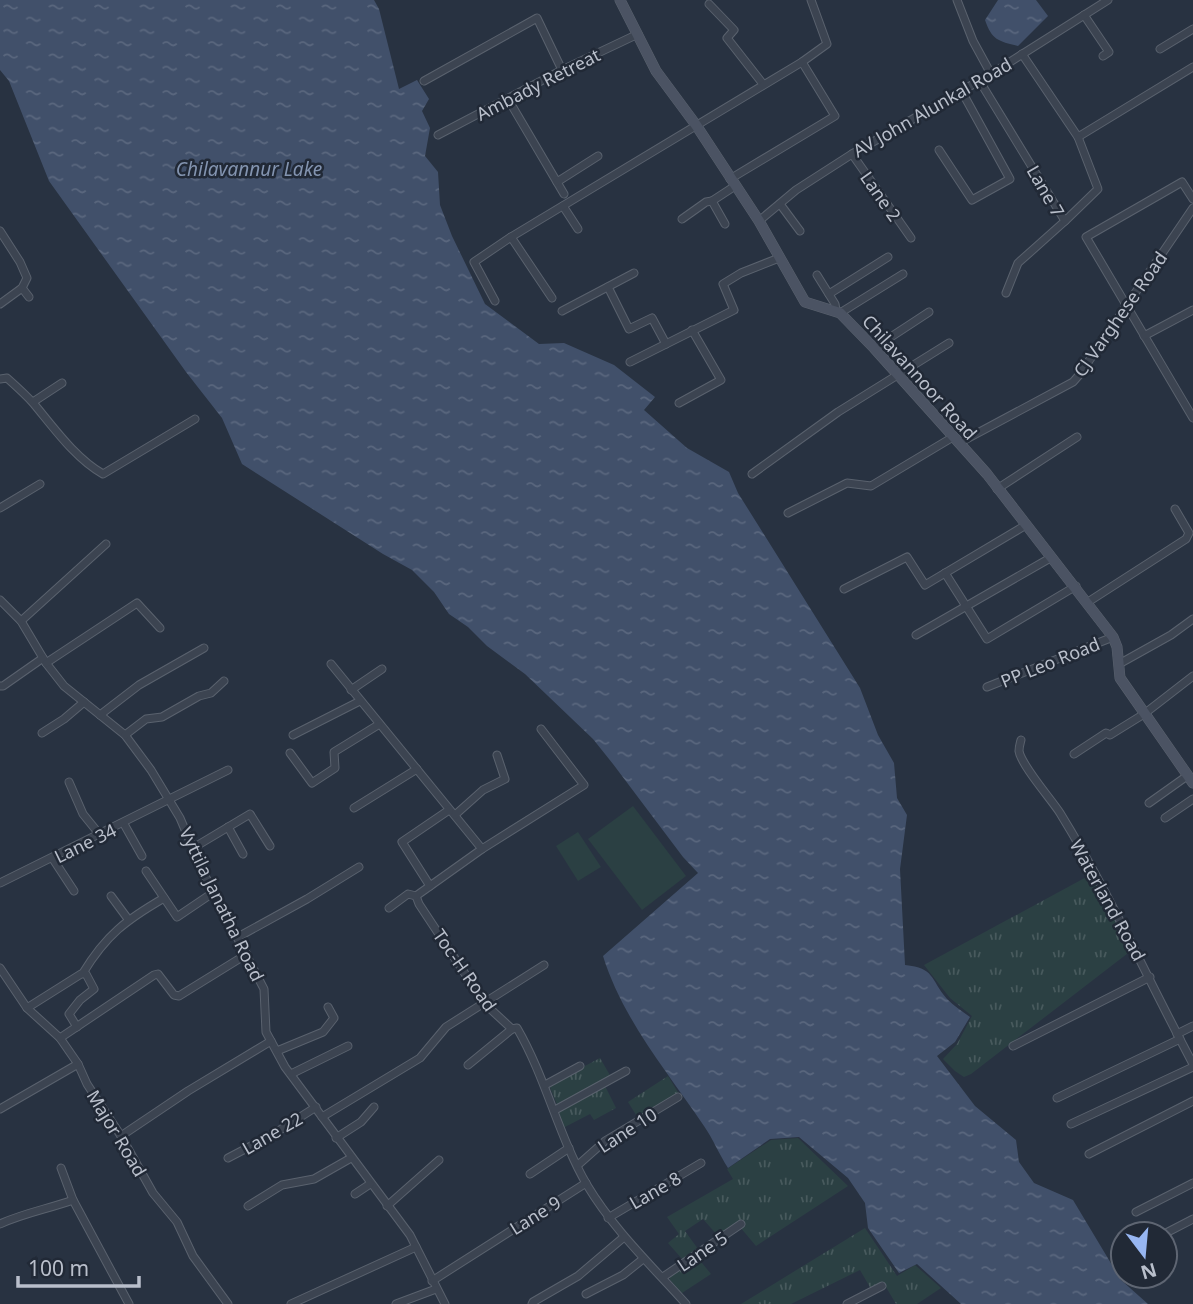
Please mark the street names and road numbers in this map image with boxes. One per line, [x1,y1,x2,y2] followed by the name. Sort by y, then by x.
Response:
[472,42,605,126] street label: Ambady Retreat
[848,52,1016,162] street label: AV John Alunkal Road
[1022,161,1070,221] street label: Lane 7
[855,166,907,226] street label: Lane 2
[1068,247,1172,381] street label: CJ Varghese Road
[857,309,983,445] street label: Chilavannoor Road
[997,631,1103,693] street label: PP Leo Road
[50,818,120,868] street label: Lane 34
[174,823,270,985] street label: Vyttila Janatha Road
[1065,835,1151,965] street label: Waterland Road
[428,924,502,1016] street label: Toc-H Road
[82,1085,152,1181] street label: Major Road
[593,1102,661,1158] street label: Lane 10
[237,1106,307,1160] street label: Lane 22
[625,1166,685,1214] street label: Lane 8
[505,1190,565,1240] street label: Lane 9
[672,1225,732,1277] street label: Lane 5

